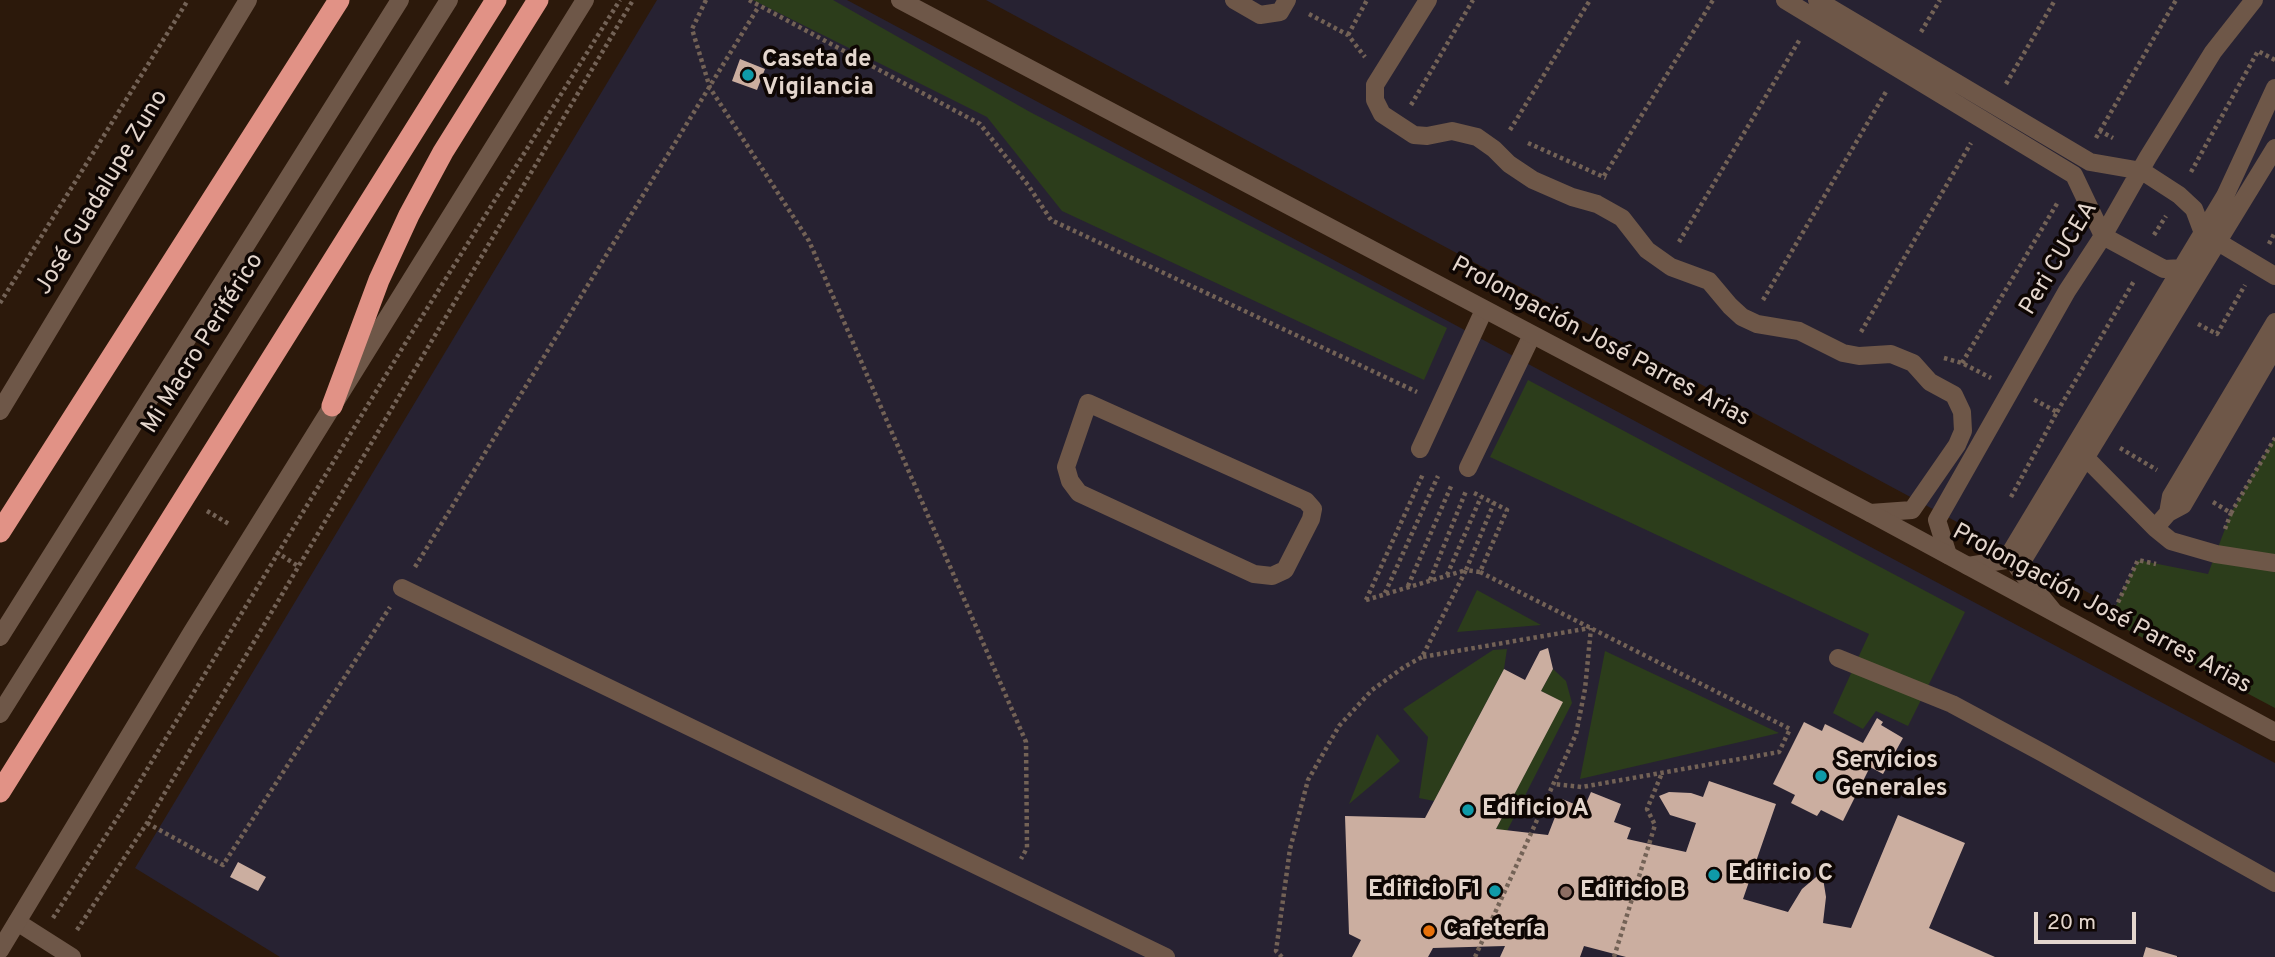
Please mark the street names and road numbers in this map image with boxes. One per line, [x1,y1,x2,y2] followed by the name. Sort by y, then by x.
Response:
[30,85,176,301] street label: José Guadalupe Zuno
[2015,197,2105,321] street label: Peri CUCEA
[137,248,271,440] street label: Mi Macro Periférico
[1446,252,1754,434] street label: Prolongación José Parres Arias
[1947,519,2255,701] street label: Prolongación José Parres Arias

